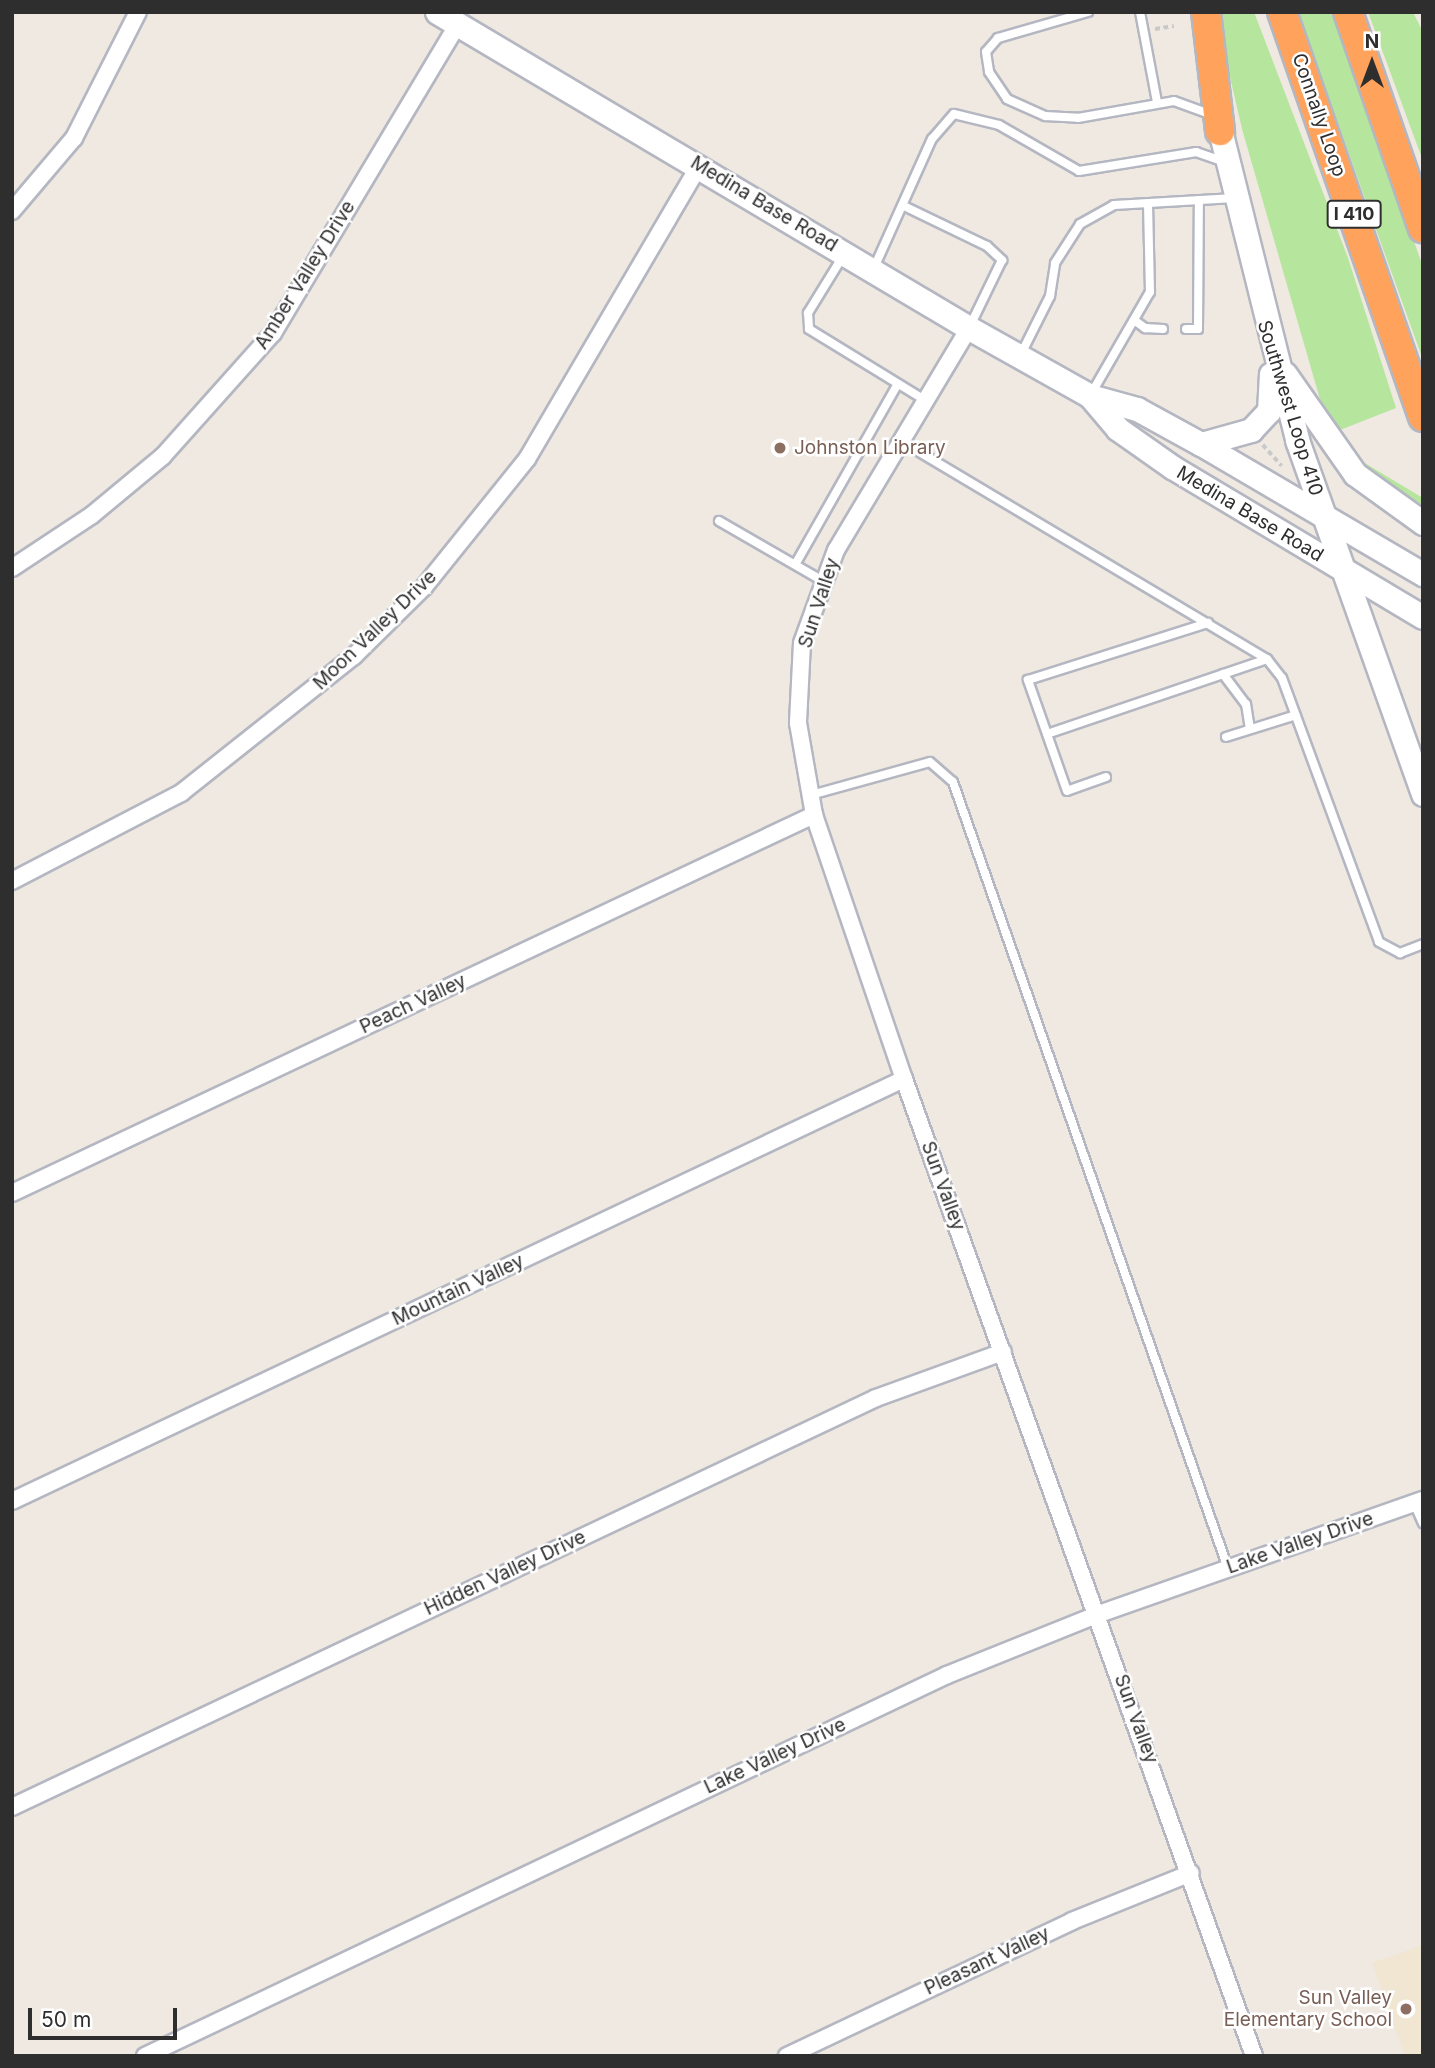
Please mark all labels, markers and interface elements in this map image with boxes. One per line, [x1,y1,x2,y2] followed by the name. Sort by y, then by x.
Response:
[1337,28,1407,98] north arrow
[1365,30,1379,53] text: N
[1287,50,1351,180] street label: Connally Loop
[687,151,841,257] street label: Medina Base Road
[250,197,360,353] street label: Amber Valley Drive
[1326,200,1382,229] road number: I 410
[1252,318,1328,498] street label: Southwest Loop 410
[794,437,946,459] place label: Johnston Library
[772,440,788,456] marker: Johnston Library
[1173,461,1327,567] street label: Medina Base Road
[794,555,844,651] street label: Sun Valley
[309,565,441,695] street label: Moon Valley Drive
[356,969,470,1039] street label: Peach Valley
[916,1138,970,1234] street label: Sun Valley
[389,1250,527,1330] street label: Mountain Valley
[1224,1507,1376,1579] street label: Lake Valley Drive
[421,1526,589,1620] street label: Hidden Valley Drive
[1109,1671,1163,1767] street label: Sun Valley
[701,1713,849,1799] street label: Lake Valley Drive
[921,1922,1053,2000] street label: Pleasant Valley
[1224,1987,1392,2031] place label: Sun Valley Elementary School
[32,1994,180,2038] scale bar
[1398,2001,1414,2017] marker: Sun Valley Elementary School
[41,2007,91,2032] text: 50 m

